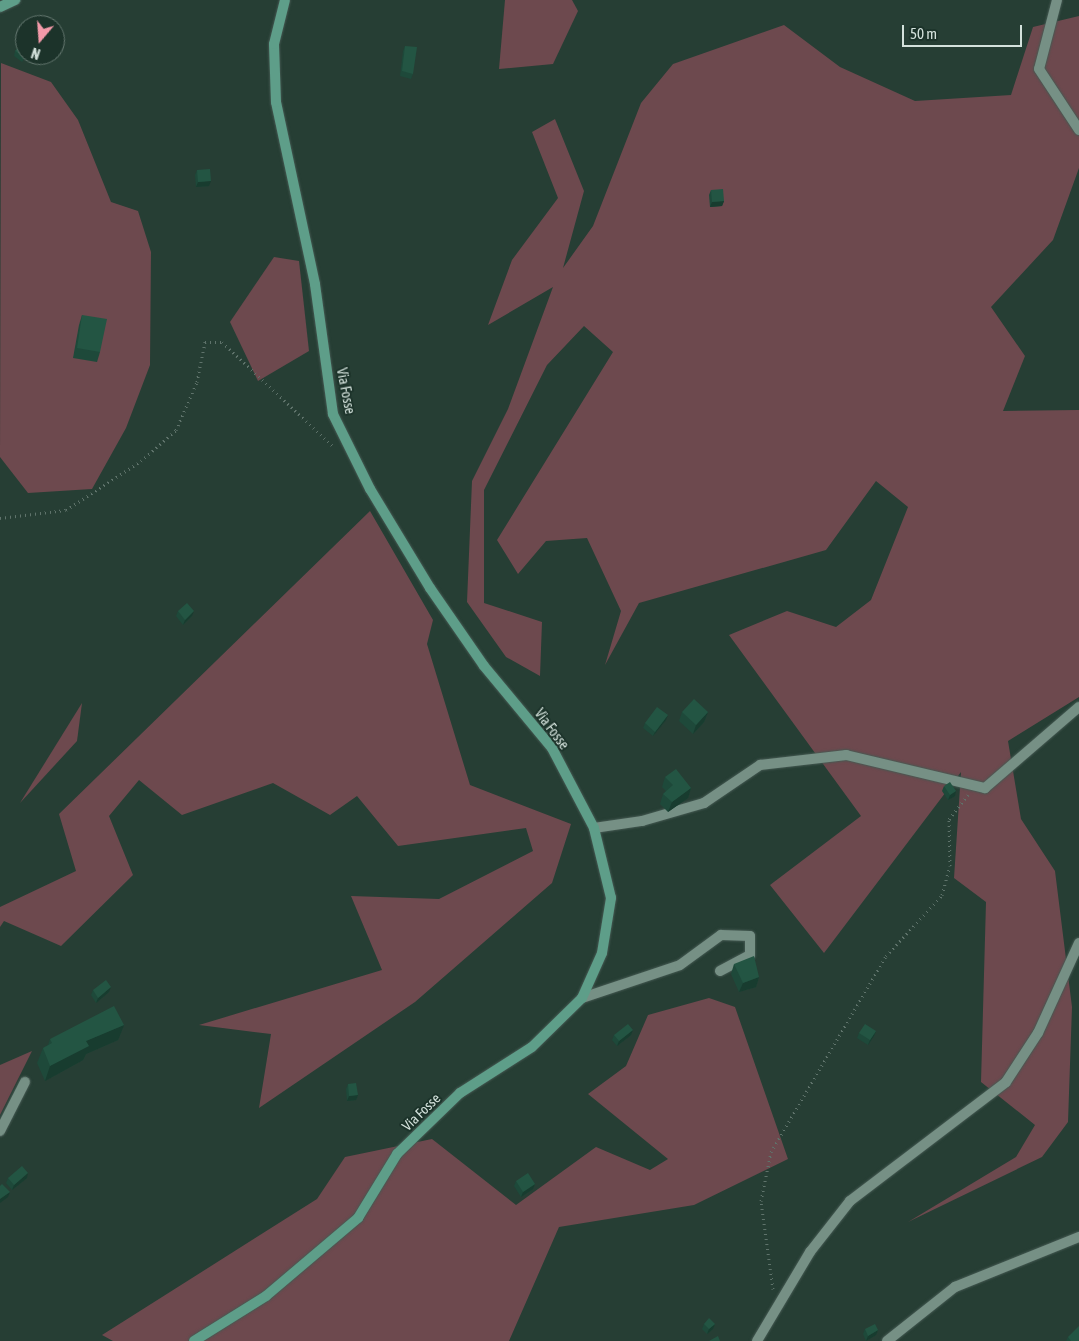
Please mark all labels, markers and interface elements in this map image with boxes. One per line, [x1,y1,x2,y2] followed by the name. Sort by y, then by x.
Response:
[15,15,65,65] north arrow
[904,15,1024,47] scale bar
[910,25,937,42] text: 50 m
[29,44,42,62] text: N
[333,366,359,416] street label: Via Fosse
[531,705,573,753] street label: Via Fosse
[398,1090,444,1134] street label: Via Fosse

